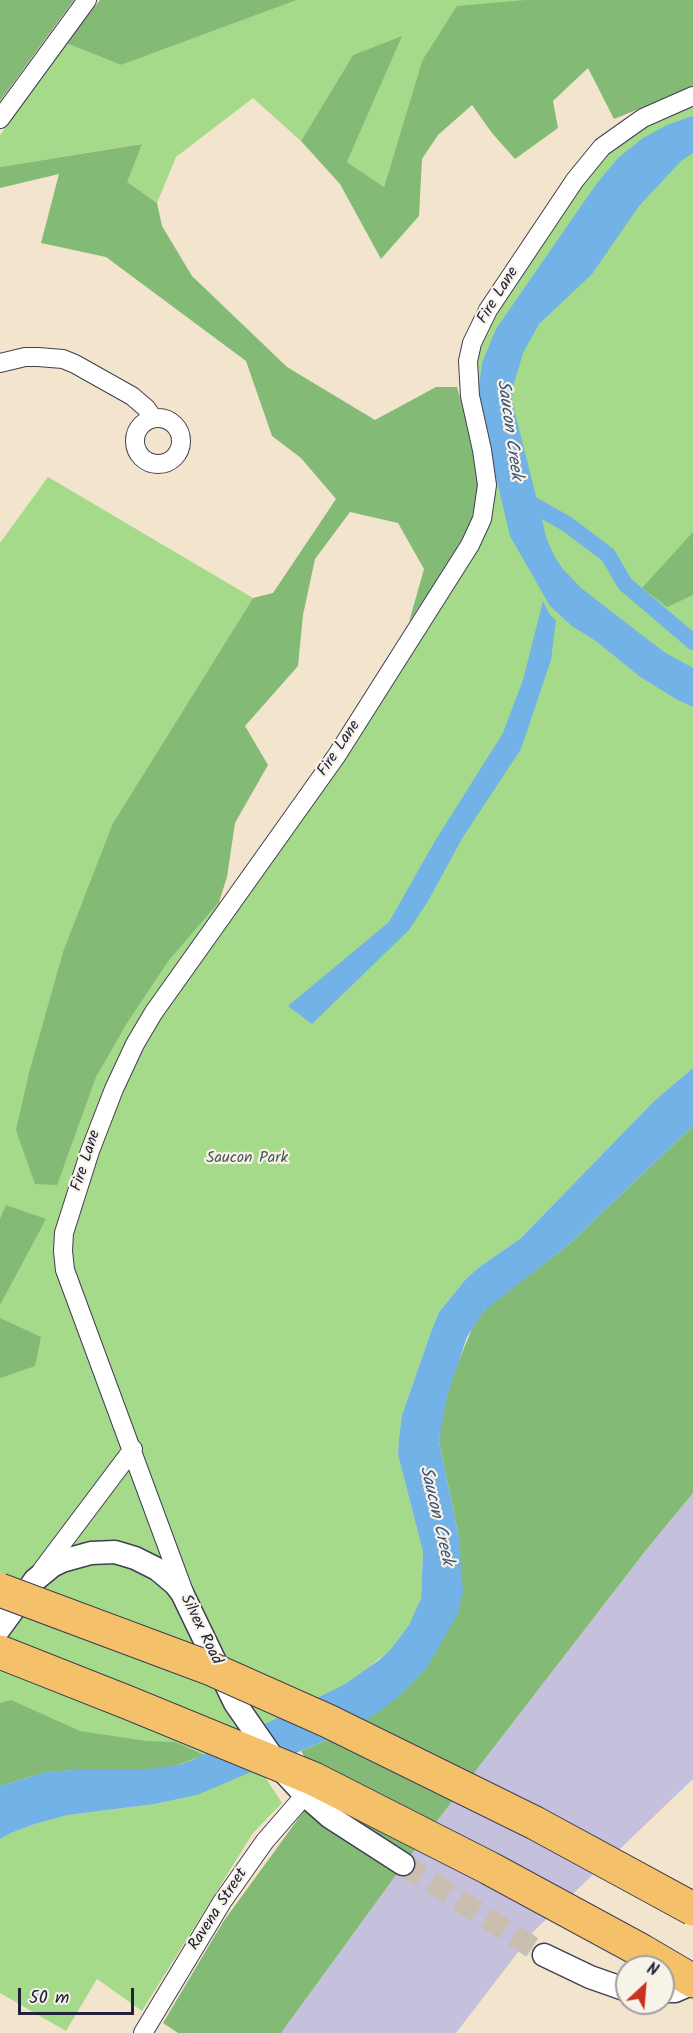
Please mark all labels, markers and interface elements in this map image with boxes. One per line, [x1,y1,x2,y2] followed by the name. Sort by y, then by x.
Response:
[474,264,524,328] street label: Fire Lane
[490,378,526,482] water label: Saucon Creek
[314,717,366,781] street label: Fire Lane
[68,1128,106,1194] street label: Fire Lane
[206,1149,288,1169] park label: Saucon Park
[413,1464,457,1568] water label: Saucon Creek
[175,1592,225,1668] street label: Silvex Road
[185,1865,253,1955] street label: Ravena Street
[615,1955,675,2015] north arrow
[642,1957,662,1984] text: N
[21,1976,136,2014] scale bar
[29,1984,69,2013] text: 50 m

